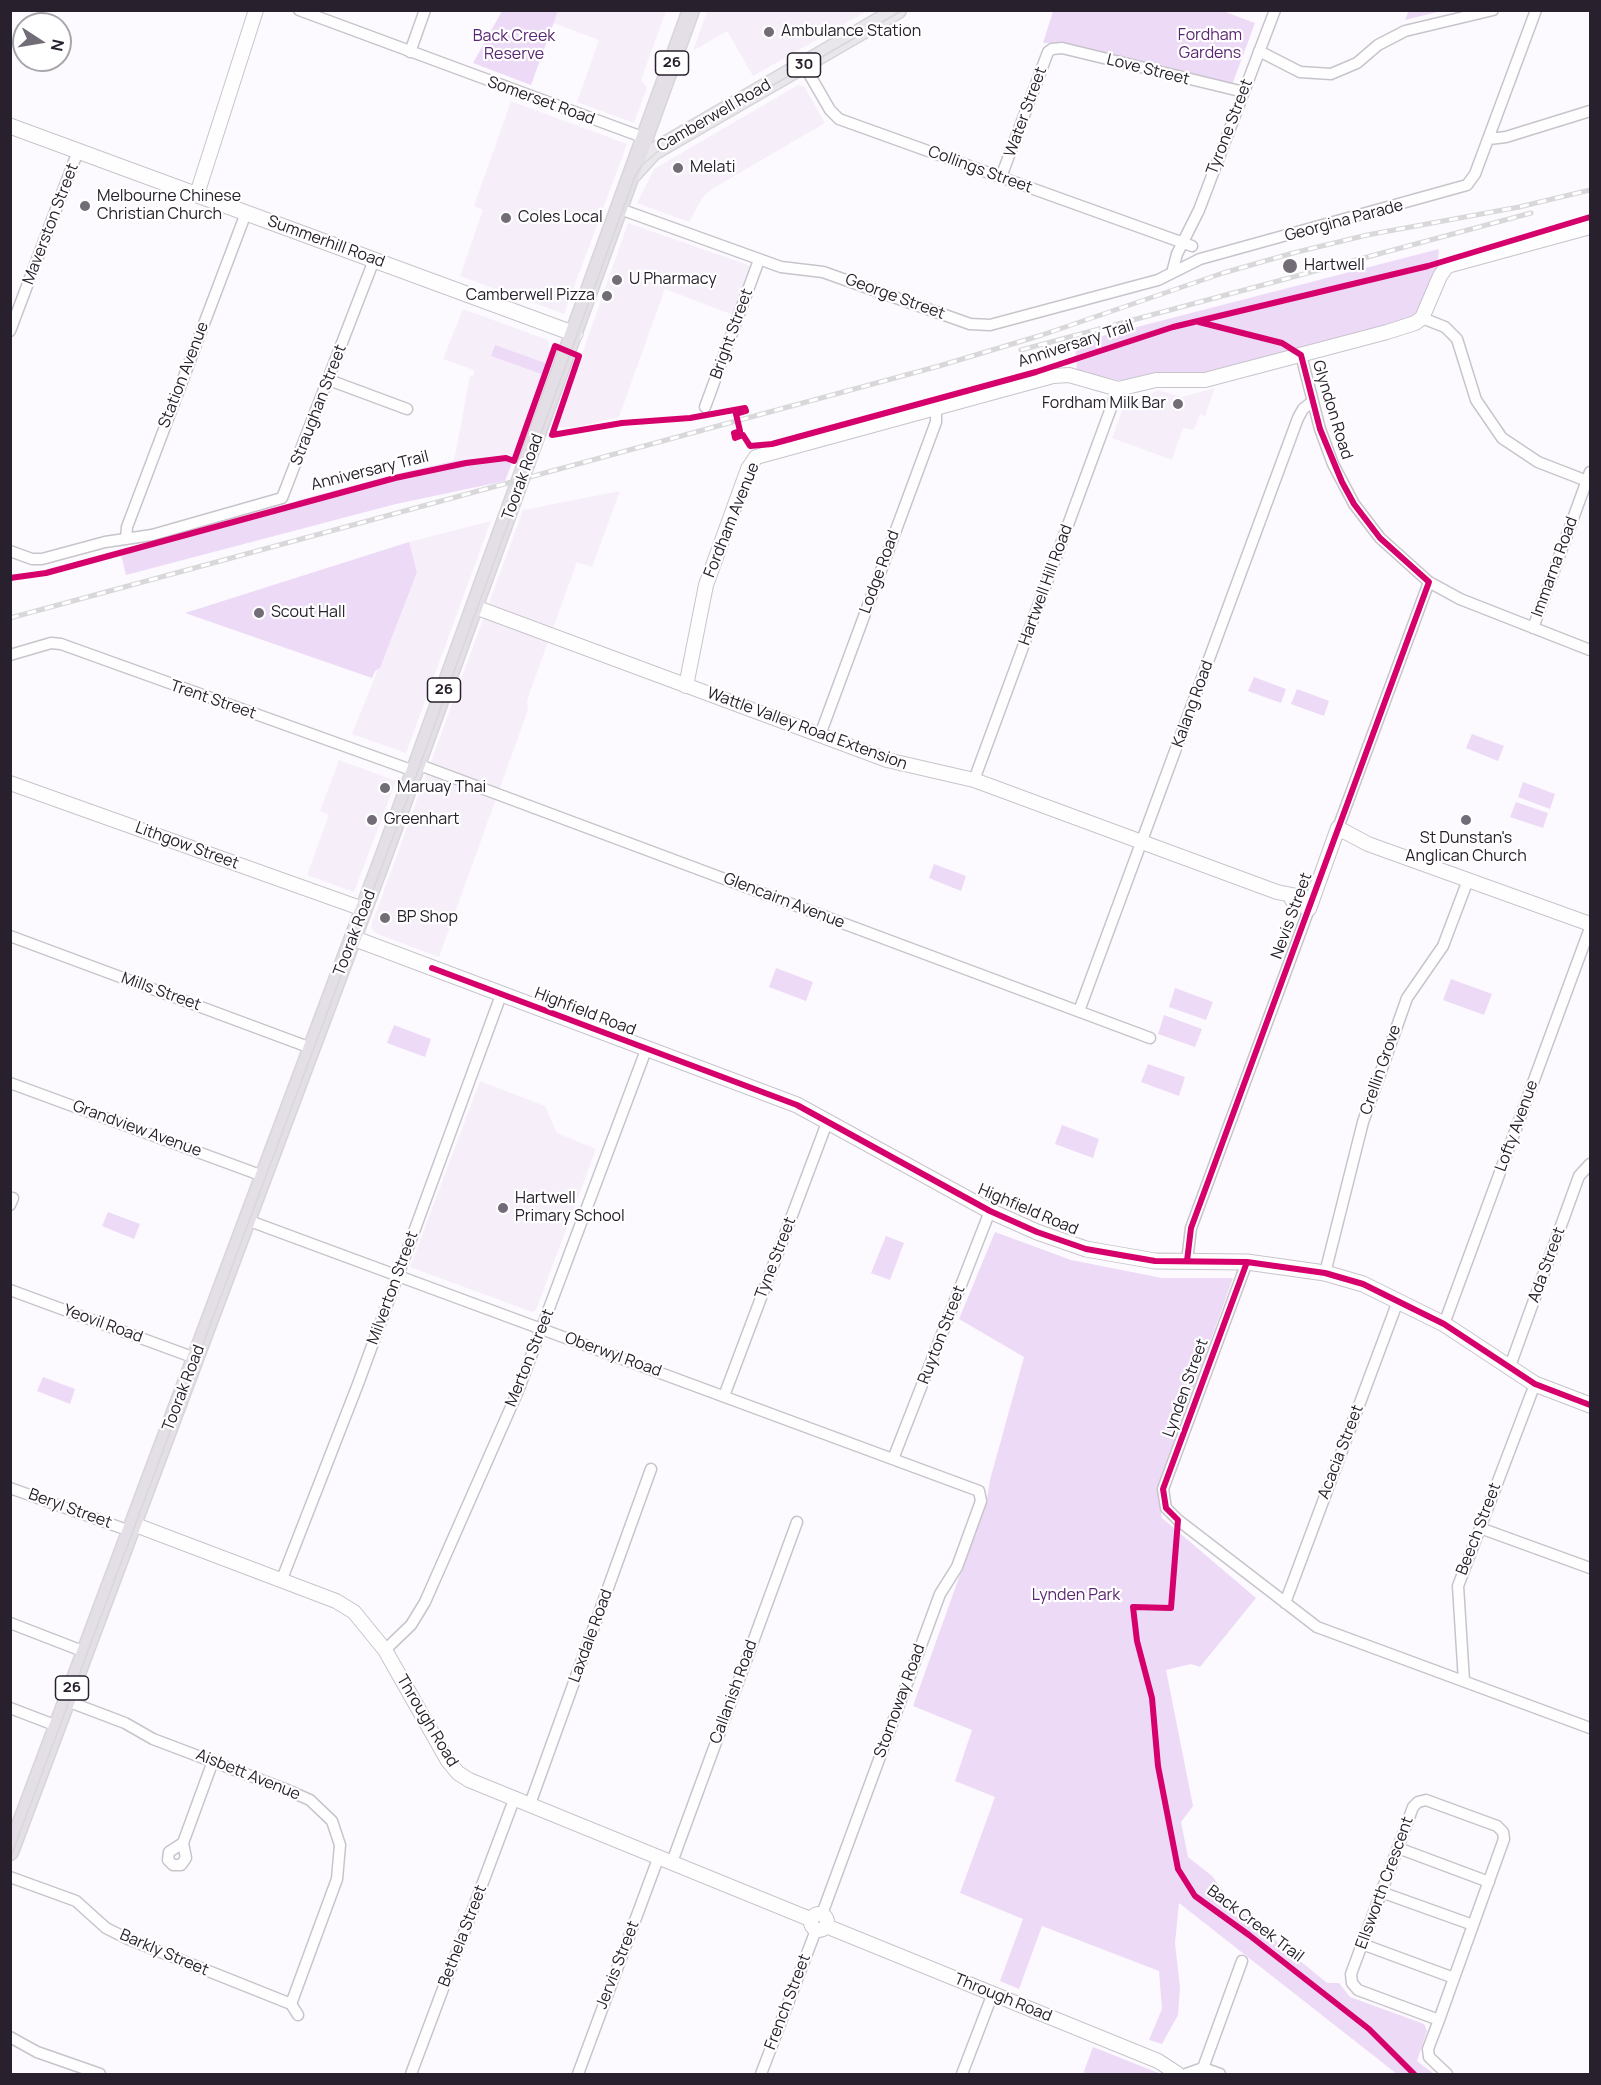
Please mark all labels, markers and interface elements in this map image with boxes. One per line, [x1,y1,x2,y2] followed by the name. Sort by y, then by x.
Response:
[12,12,72,72] north arrow
[781,22,921,42] place label: Ambulance Station
[762,25,776,39] marker: Ambulance Station
[1178,26,1242,64] park label: Fordham Gardens
[473,27,555,65] park label: Back Creek Reserve
[46,37,70,53] text: N
[1105,50,1191,90] street label: Love Street
[656,51,688,75] road number: 26
[788,53,820,77] road number: 30
[1001,64,1051,160] street label: Water Street
[485,73,597,129] street label: Somerset Road
[654,76,774,156] street label: Camberwell Road
[1203,76,1257,178] street label: Tyrone Street
[925,142,1035,198] street label: Collings Street
[690,158,736,178] place label: Melati
[19,161,83,287] street label: Maverston Street
[671,161,685,175] marker: Melati
[97,187,241,225] place label: Melbourne Chinese Christian Church
[1283,196,1405,246] street label: Georgina Parade
[78,199,92,213] marker: Melbourne Chinese Christian Church
[518,208,603,228] place label: Coles Local
[499,211,513,225] marker: Coles Local
[265,212,387,272] street label: Summerhill Road
[1304,256,1365,276] place label: Hartwell
[1281,257,1299,275] marker: Hartwell
[629,270,717,290] place label: U Pharmacy
[843,270,947,324] street label: George Street
[610,273,624,287] marker: U Pharmacy
[466,286,595,306] place label: Camberwell Pizza
[707,286,757,382] street label: Bright Street
[600,289,614,303] marker: Camberwell Pizza
[1016,316,1136,372] street label: Anniversary Trail
[155,319,213,431] street label: Station Avenue
[287,342,351,468] street label: Straughan Street
[1308,358,1356,462] street label: Glyndon Road
[1042,394,1166,414] place label: Fordham Milk Bar
[1171,397,1185,411] marker: Fordham Milk Bar
[498,431,548,523] street label: Toorak Road
[309,447,431,495] street label: Anniversary Trail
[700,460,764,580] street label: Fordham Avenue
[1528,514,1582,620] street label: Immarna Road
[1015,522,1077,648] street label: Hartwell Hill Road
[856,528,904,616] street label: Lodge Road
[271,603,345,623] place label: Scout Hall
[252,606,266,620] marker: Scout Hall
[1168,658,1218,750] street label: Kalang Road
[168,676,258,724] street label: Trent Street
[428,678,460,702] road number: 26
[704,684,910,774] street label: Wattle Valley Road Extension
[397,778,486,798] place label: Maruay Thai
[378,781,392,795] marker: Maruay Thai
[384,810,459,830] place label: Greenhart
[365,813,379,827] marker: Greenhart
[1459,813,1473,827] marker: St Dunstan's Anglican Church
[133,818,241,874] street label: Lithgow Street
[1405,829,1527,867] place label: St Dunstan's Anglican Church
[721,869,847,933] street label: Glencairn Avenue
[1268,870,1316,962] street label: Nevis Street
[330,887,380,979] street label: Toorak Road
[397,908,458,928] place label: BP Shop
[378,911,392,925] marker: BP Shop
[119,969,203,1015] street label: Mills Street
[532,984,638,1040] street label: Highfield Road
[1357,1023,1405,1117] street label: Crellin Grove
[1492,1078,1542,1174] street label: Lofty Avenue
[70,1097,204,1161] street label: Grandview Avenue
[975,1180,1081,1240] street label: Highfield Road
[515,1189,625,1227] place label: Hartwell Primary School
[496,1201,510,1215] marker: Hartwell Primary School
[752,1214,800,1302] street label: Tyne Street
[1525,1225,1569,1305] street label: Ada Street
[364,1229,422,1347] street label: Milverton Street
[914,1283,970,1387] street label: Ruyton Street
[61,1301,145,1347] street label: Yeovil Road
[502,1306,558,1410] street label: Merton Street
[562,1329,664,1381] street label: Oberwyl Road
[1159,1336,1213,1440] street label: Lynden Street
[159,1342,209,1434] street label: Toorak Road
[1314,1402,1368,1502] street label: Acacia Street
[1453,1480,1505,1578] street label: Beech Street
[26,1485,114,1533] street label: Beryl Street
[1032,1586,1120,1606] park label: Lynden Park
[565,1587,617,1685] street label: Laxdale Road
[706,1638,762,1746] street label: Callanish Road
[871,1642,929,1760] street label: Stornoway Road
[392,1672,462,1770] street label: Through Road
[56,1676,88,1700] road number: 26
[193,1745,303,1805] street label: Aisbett Avenue
[1352,1814,1418,1952] street label: Ellsworth Crescent
[1203,1881,1307,1967] street label: Back Creek Trail
[435,1883,491,1989] street label: Bethela Street
[592,1918,644,2012] street label: Jervis Street
[117,1926,211,1980] street label: Barkly Street
[761,1952,815,2052] street label: French Street
[951,1970,1055,2026] street label: Through Road

